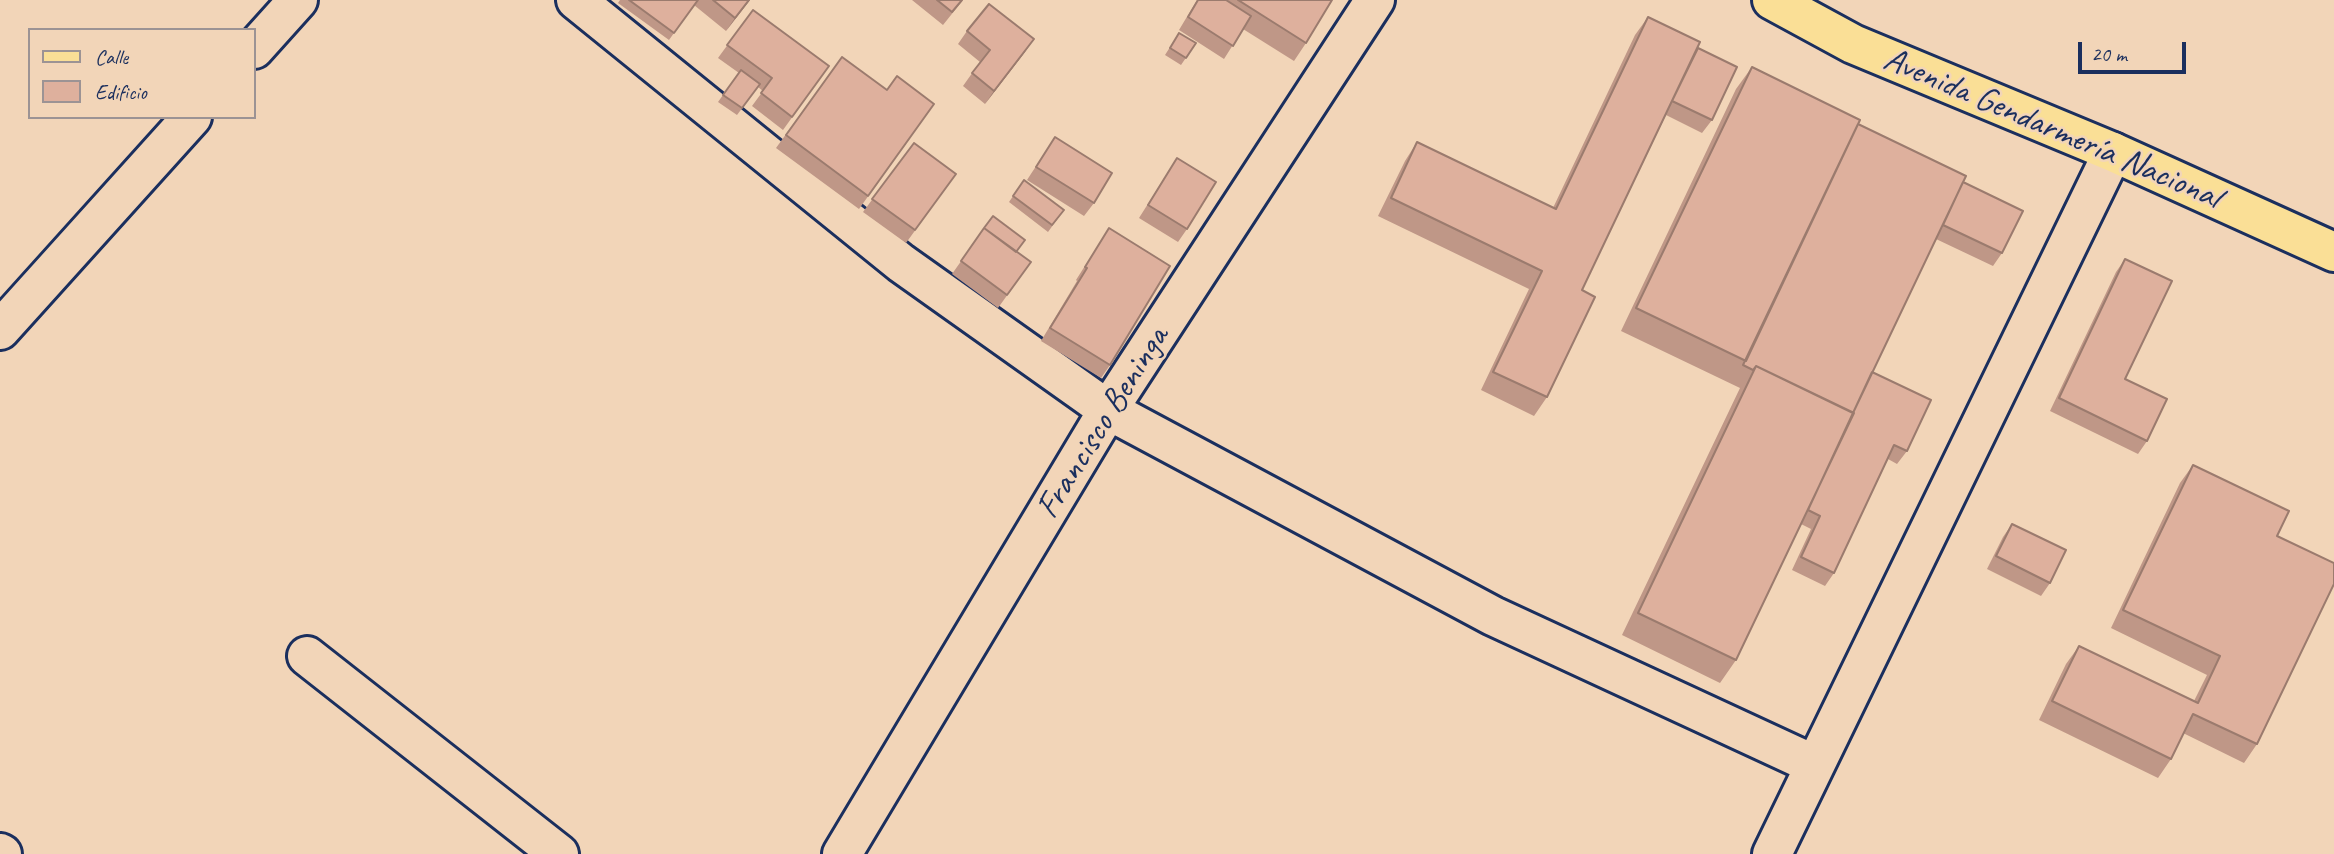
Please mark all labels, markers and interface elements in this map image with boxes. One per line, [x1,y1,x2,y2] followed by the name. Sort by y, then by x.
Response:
[28,28,256,119] legend
[2082,28,2190,72] scale bar
[1877,39,2227,219] street label: Avenida Gendarmería Nacional
[2091,41,2127,67] text: 20 m
[95,44,128,70] text: Calle
[95,79,147,105] text: Edificio
[1027,319,1179,527] street label: Francisco Beninga

